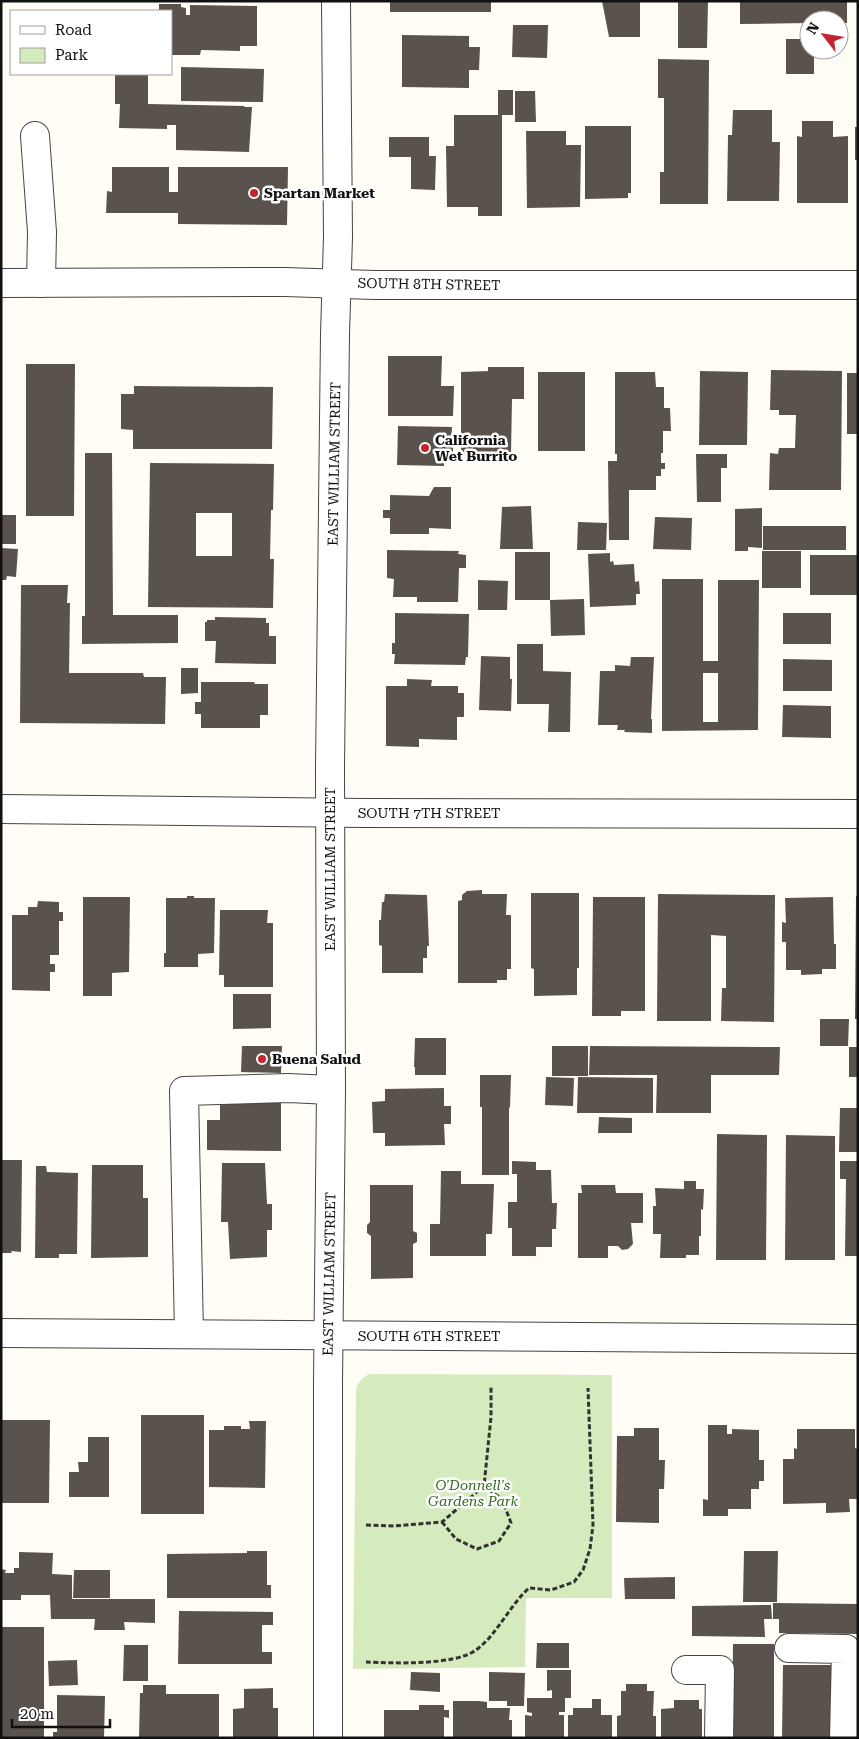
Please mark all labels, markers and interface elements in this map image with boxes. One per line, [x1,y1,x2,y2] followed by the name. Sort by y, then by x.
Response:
[10,10,172,75] legend
[799,10,849,60] north arrow
[803,19,823,37] text: N
[55,21,92,39] text: Road
[55,46,89,64] text: Park
[264,185,375,201] place label: Spartan Market
[248,187,260,199] marker: Spartan Market
[358,275,500,293] street label: SOUTH 8TH STREET
[325,382,343,546] street label: EAST WILLIAM STREET
[435,432,517,464] place label: California Wet Burrito
[419,442,431,454] marker: California Wet Burrito
[322,787,338,951] street label: EAST WILLIAM STREET
[358,805,500,821] street label: SOUTH 7TH STREET
[272,1051,362,1067] place label: Buena Salud
[256,1053,268,1065] marker: Buena Salud
[320,1192,338,1356] street label: EAST WILLIAM STREET
[358,1328,500,1344] street label: SOUTH 6TH STREET
[428,1477,518,1509] park label: O'Donnell's Gardens Park
[12,1696,110,1728] scale bar
[20,1705,55,1723] text: 20 m

